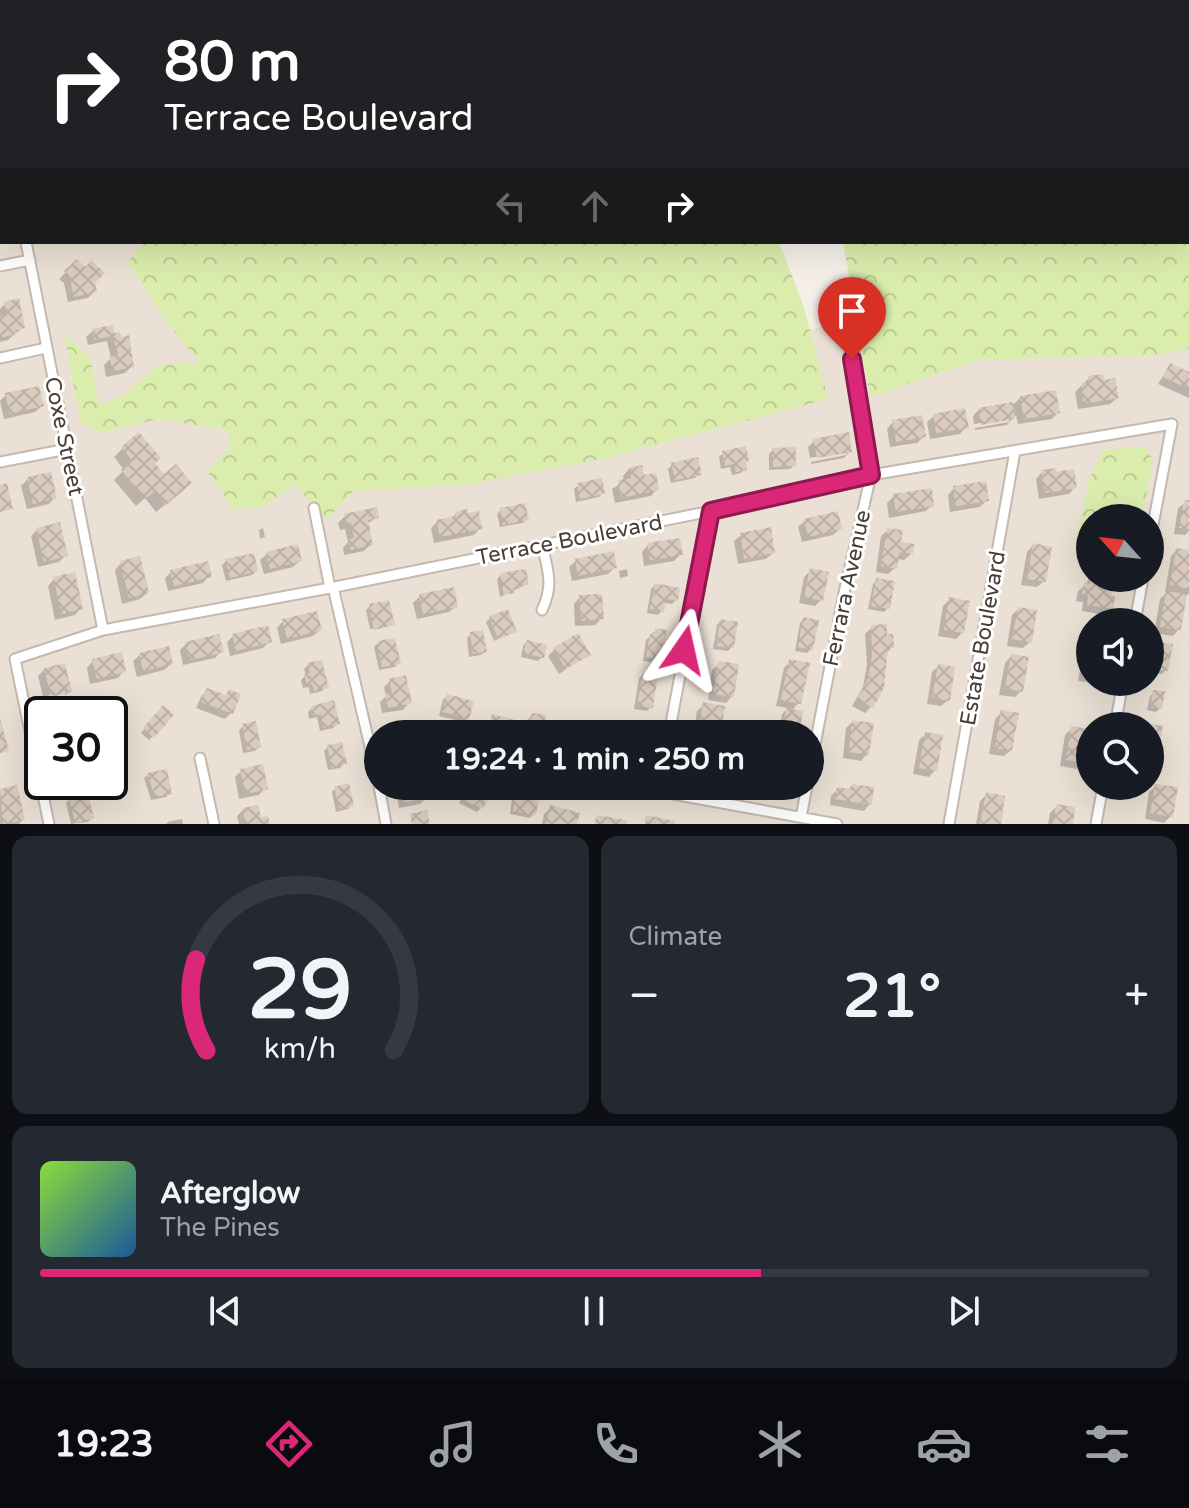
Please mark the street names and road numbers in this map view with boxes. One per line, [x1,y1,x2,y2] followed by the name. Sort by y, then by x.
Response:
[39,374,89,498] street label: Coxe Street
[818,508,876,669] street label: Ferrara Avenue
[474,509,664,571] street label: Terrace Boulevard
[955,549,1011,728] street label: Estate Boulevard

